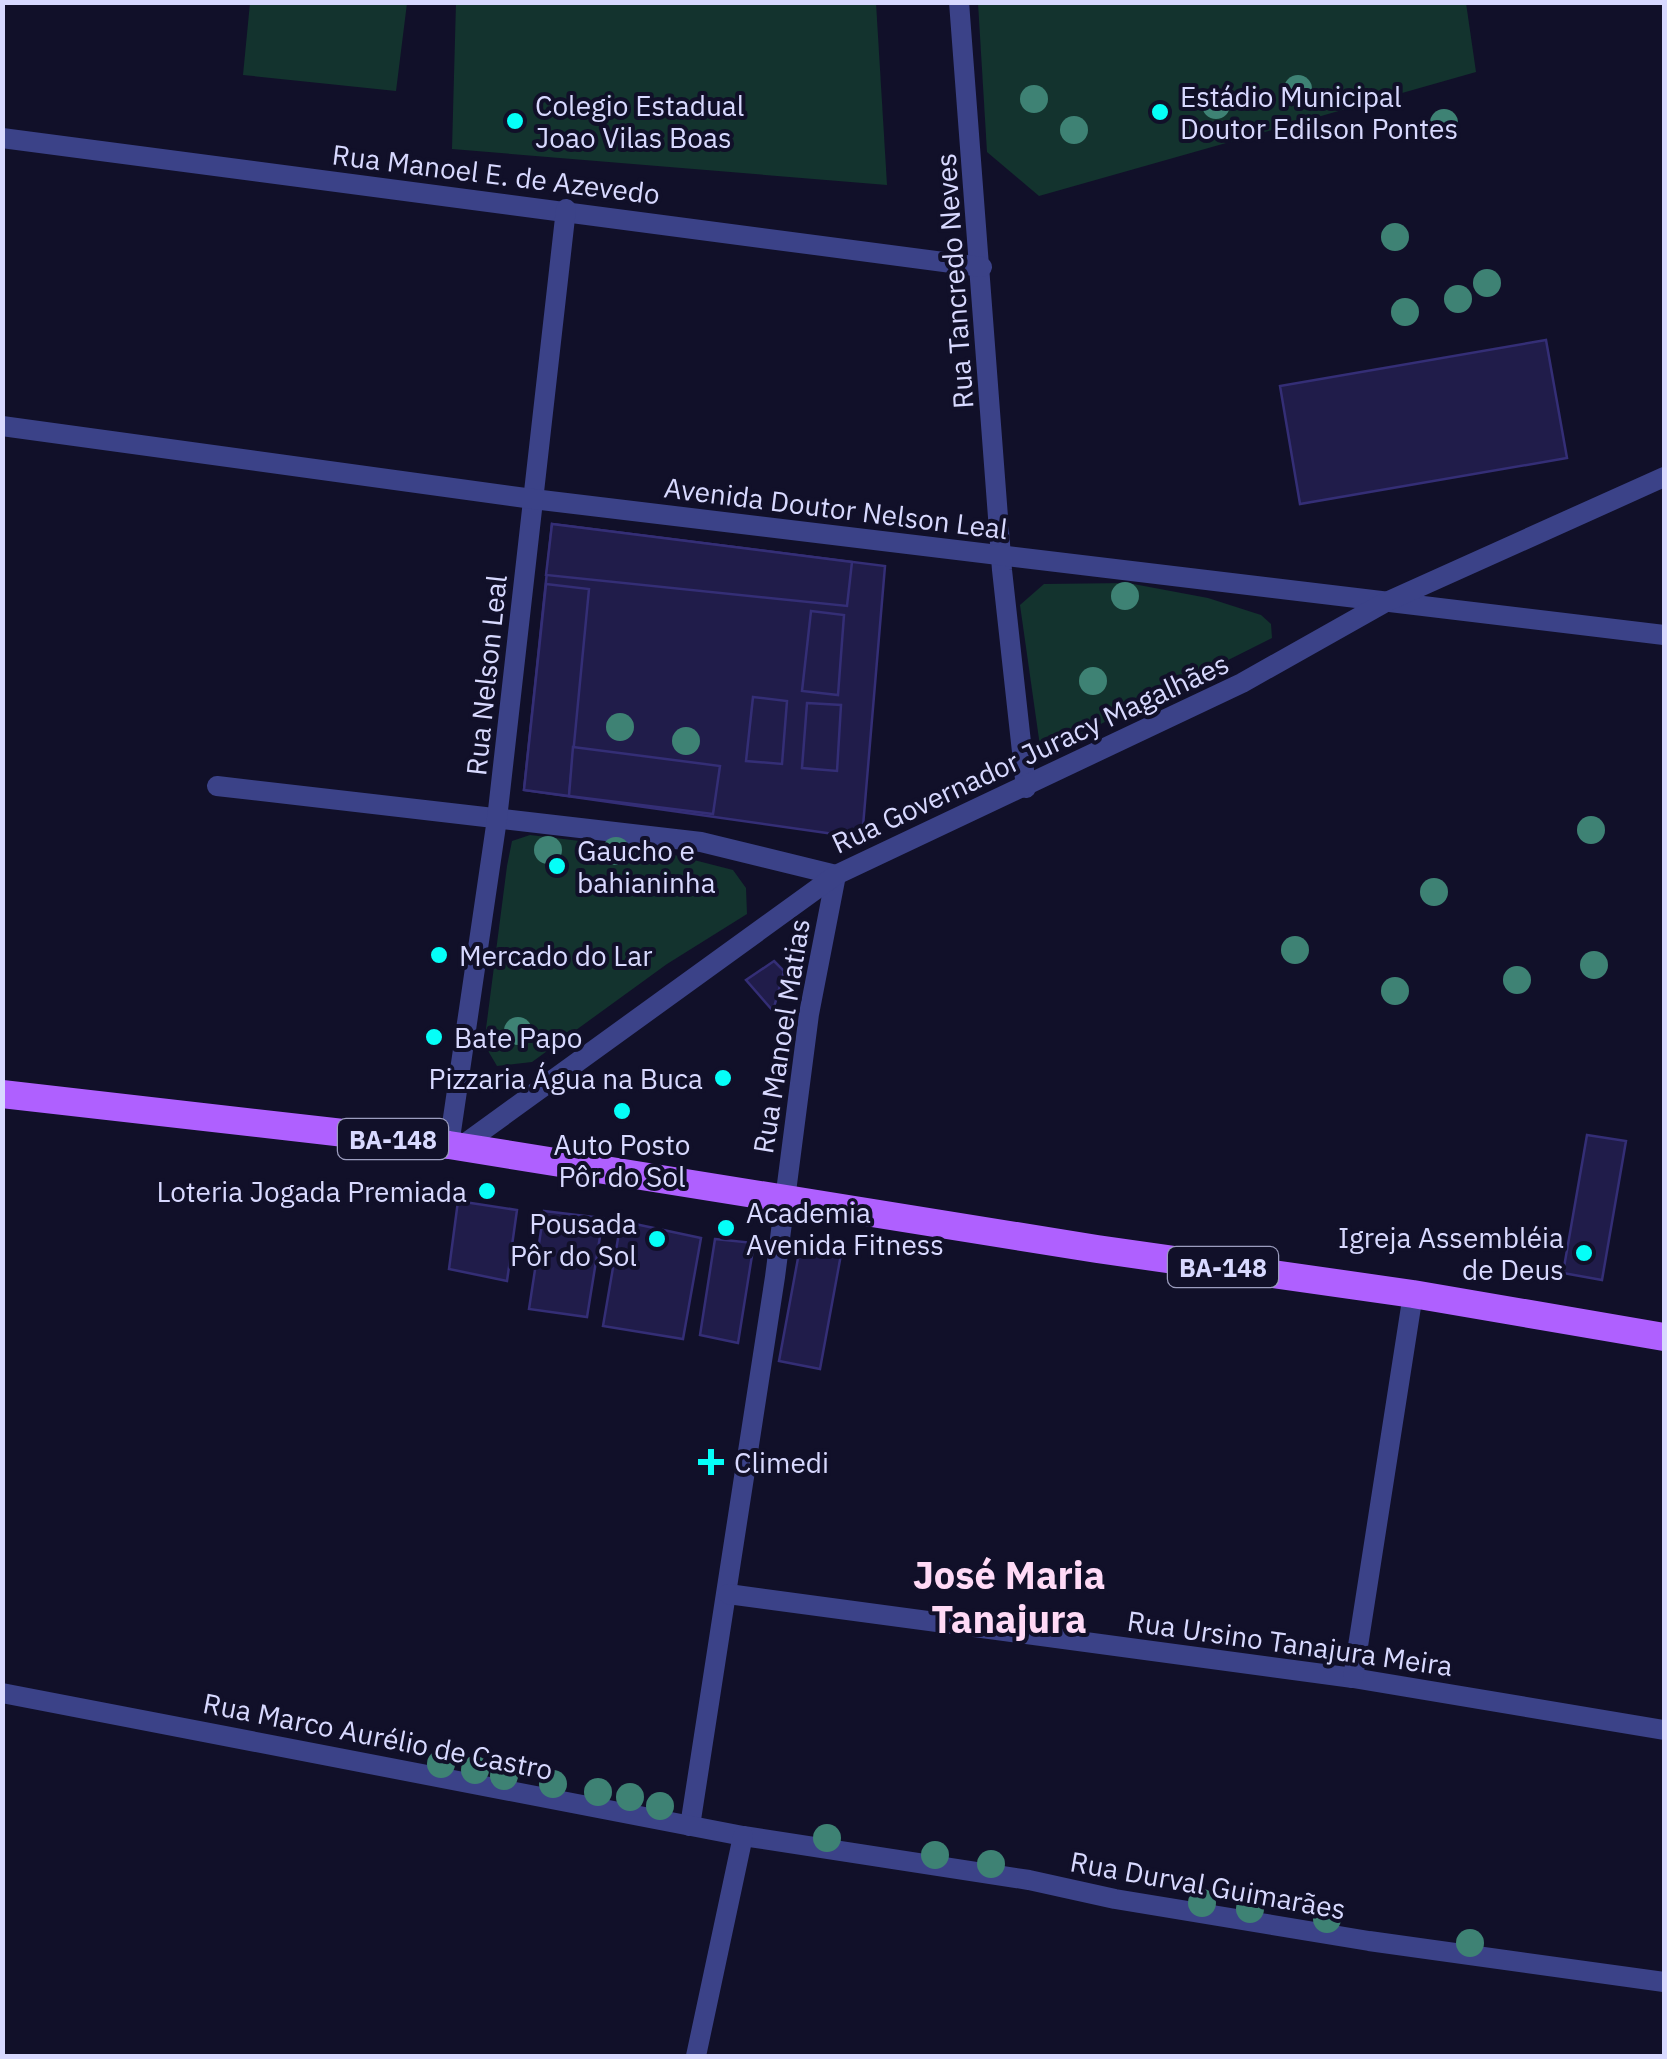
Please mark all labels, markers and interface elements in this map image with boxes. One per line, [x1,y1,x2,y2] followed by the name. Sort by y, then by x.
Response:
[1180,78,1458,147] place label: Estádio Municipal Doutor Edilson Pontes
[535,87,744,156] place label: Colegio Estadual Joao Vilas Boas
[1149,101,1171,123] marker: Estádio Municipal Doutor Edilson Pontes
[504,110,526,132] marker: Colegio Estadual Joao Vilas Boas
[330,136,662,212] street label: Rua Manoel E. de Azevedo
[927,152,981,410] street label: Rua Tancredo Neves
[662,469,1010,547] street label: Avenida Doutor Nelson Leal
[457,573,515,777] street label: Rua Nelson Leal
[826,645,1234,861] street label: Rua Governador Juracy Magalhães
[577,832,716,901] place label: Gaucho e bahianinha
[546,855,568,877] marker: Gaucho e bahianinha
[744,916,818,1156] street label: Rua Manoel Matias
[459,937,653,974] place label: Mercado do Lar
[428,944,450,966] marker: Mercado do Lar
[454,1019,583,1056] place label: Bate Papo
[423,1026,445,1048] marker: Bate Papo
[428,1060,703,1097] place label: Pizzaria Água na Buca
[712,1067,734,1089] marker: Pizzaria Água na Buca
[611,1100,633,1122] marker: Auto Posto Pôr do Sol
[338,1119,448,1159] road number: BA-148
[554,1126,690,1195] place label: Auto Posto Pôr do Sol
[156,1173,467,1210] place label: Loteria Jogada Premiada
[476,1180,498,1202] marker: Loteria Jogada Premiada
[746,1194,944,1263] place label: Academia Avenida Fitness
[510,1205,637,1274] place label: Pousada Pôr do Sol
[715,1217,737,1239] marker: Academia Avenida Fitness
[1338,1219,1564,1288] place label: Igreja Assembléia de Deus
[646,1228,668,1250] marker: Pousada Pôr do Sol
[1573,1242,1595,1264] marker: Igreja Assembléia de Deus
[1168,1247,1278,1287] road number: BA-148
[734,1444,829,1481] place label: Climedi
[698,1449,724,1475] marker: Climedi
[913,1550,1105,1643] district label: José Maria Tanajura
[1125,1602,1455,1684] street label: Rua Ursino Tanajura Meira
[200,1684,556,1788] street label: Rua Marco Aurélio de Castro
[1067,1843,1349,1927] street label: Rua Durval Guimarães

